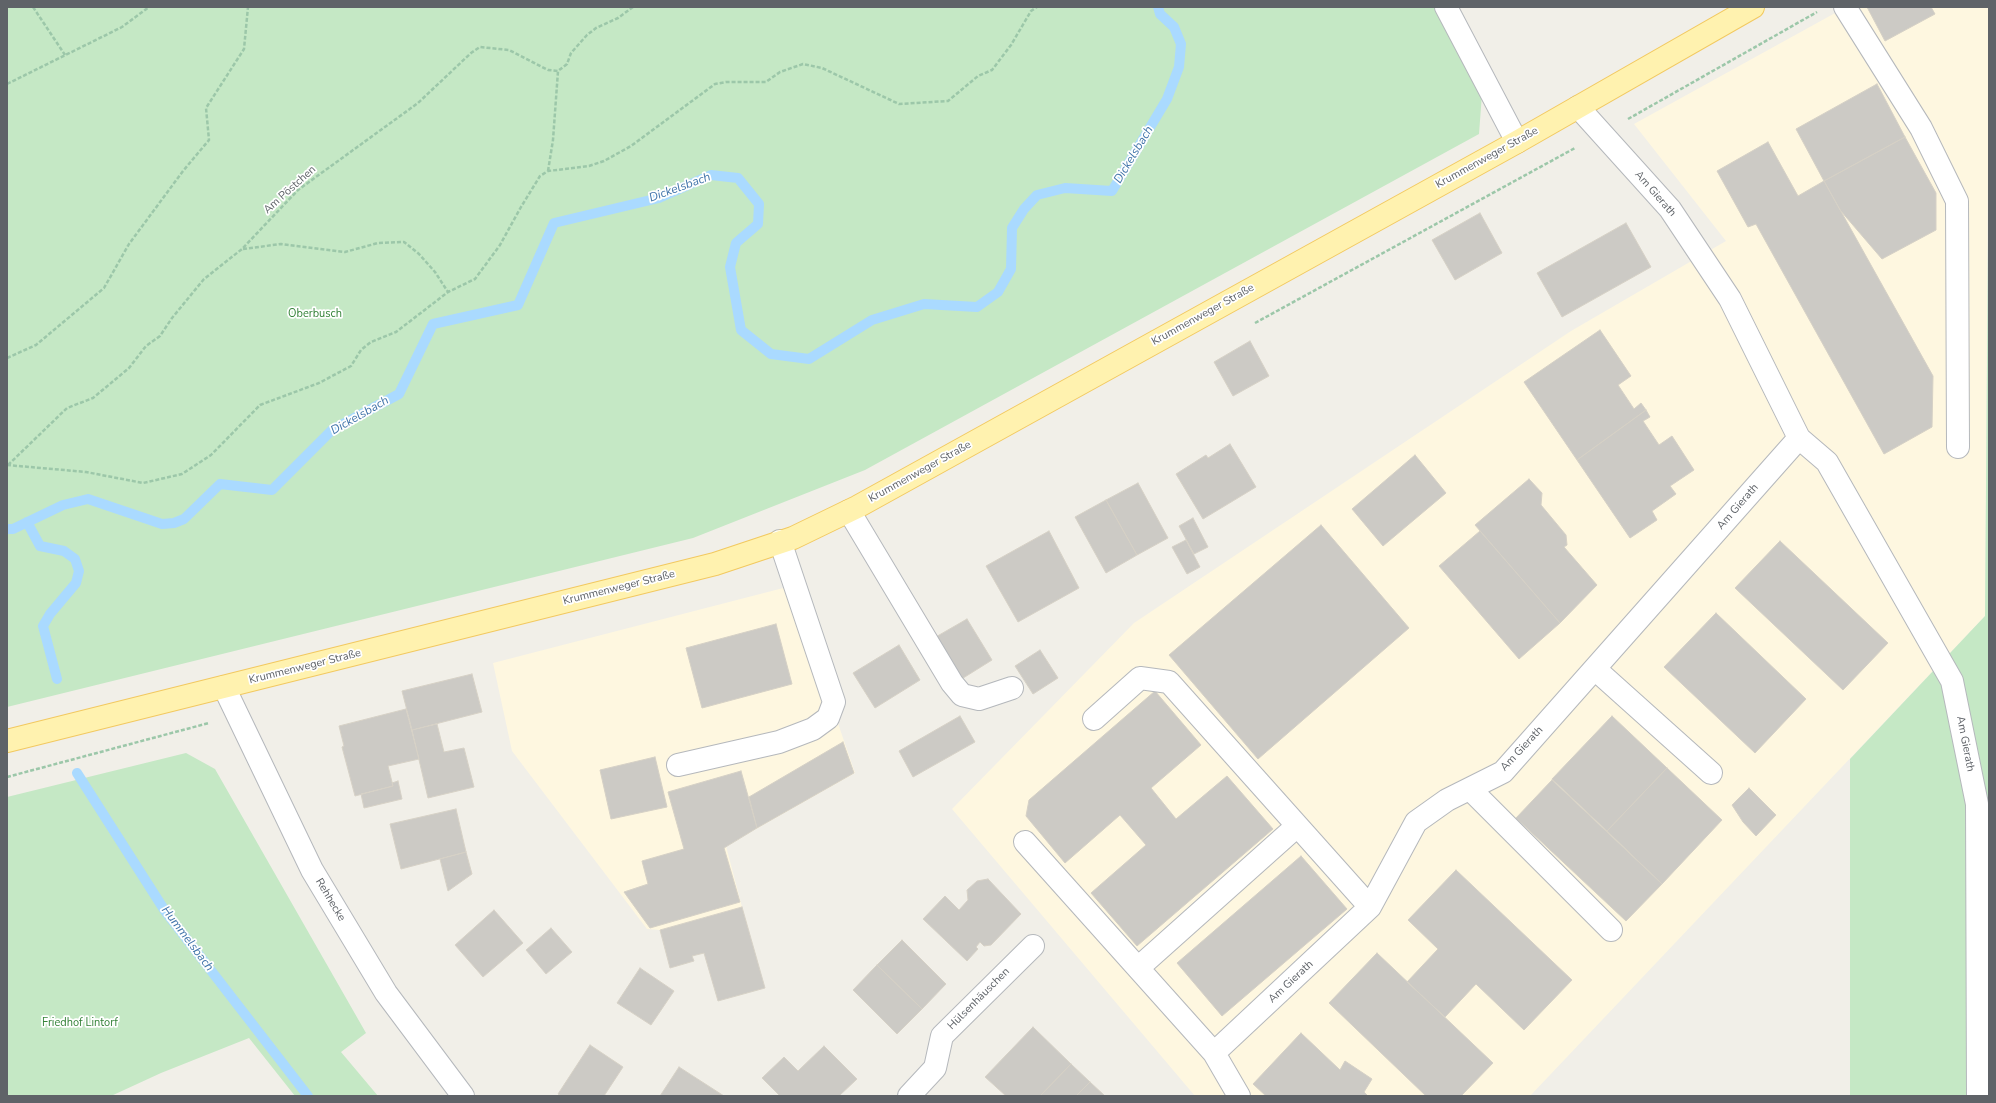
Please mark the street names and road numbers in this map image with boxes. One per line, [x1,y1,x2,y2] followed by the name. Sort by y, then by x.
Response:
[1434,124,1540,192] street label: Krummenweger Straße
[261,163,319,217] street label: Am Pöstchen
[1631,168,1679,220] street label: Am Gierath
[1150,281,1256,349] street label: Krummenweger Straße
[867,438,973,506] street label: Krummenweger Straße
[1714,481,1762,533] street label: Am Gierath
[562,568,676,608] street label: Krummenweger Straße
[248,647,362,687] street label: Krummenweger Straße
[1953,715,1977,773] street label: Am Gierath
[1498,724,1546,774] street label: Am Gierath
[312,876,348,924] street label: Rehhecke
[1266,958,1316,1006] street label: Am Gierath
[945,965,1013,1033] street label: Hülsenhäuschen

